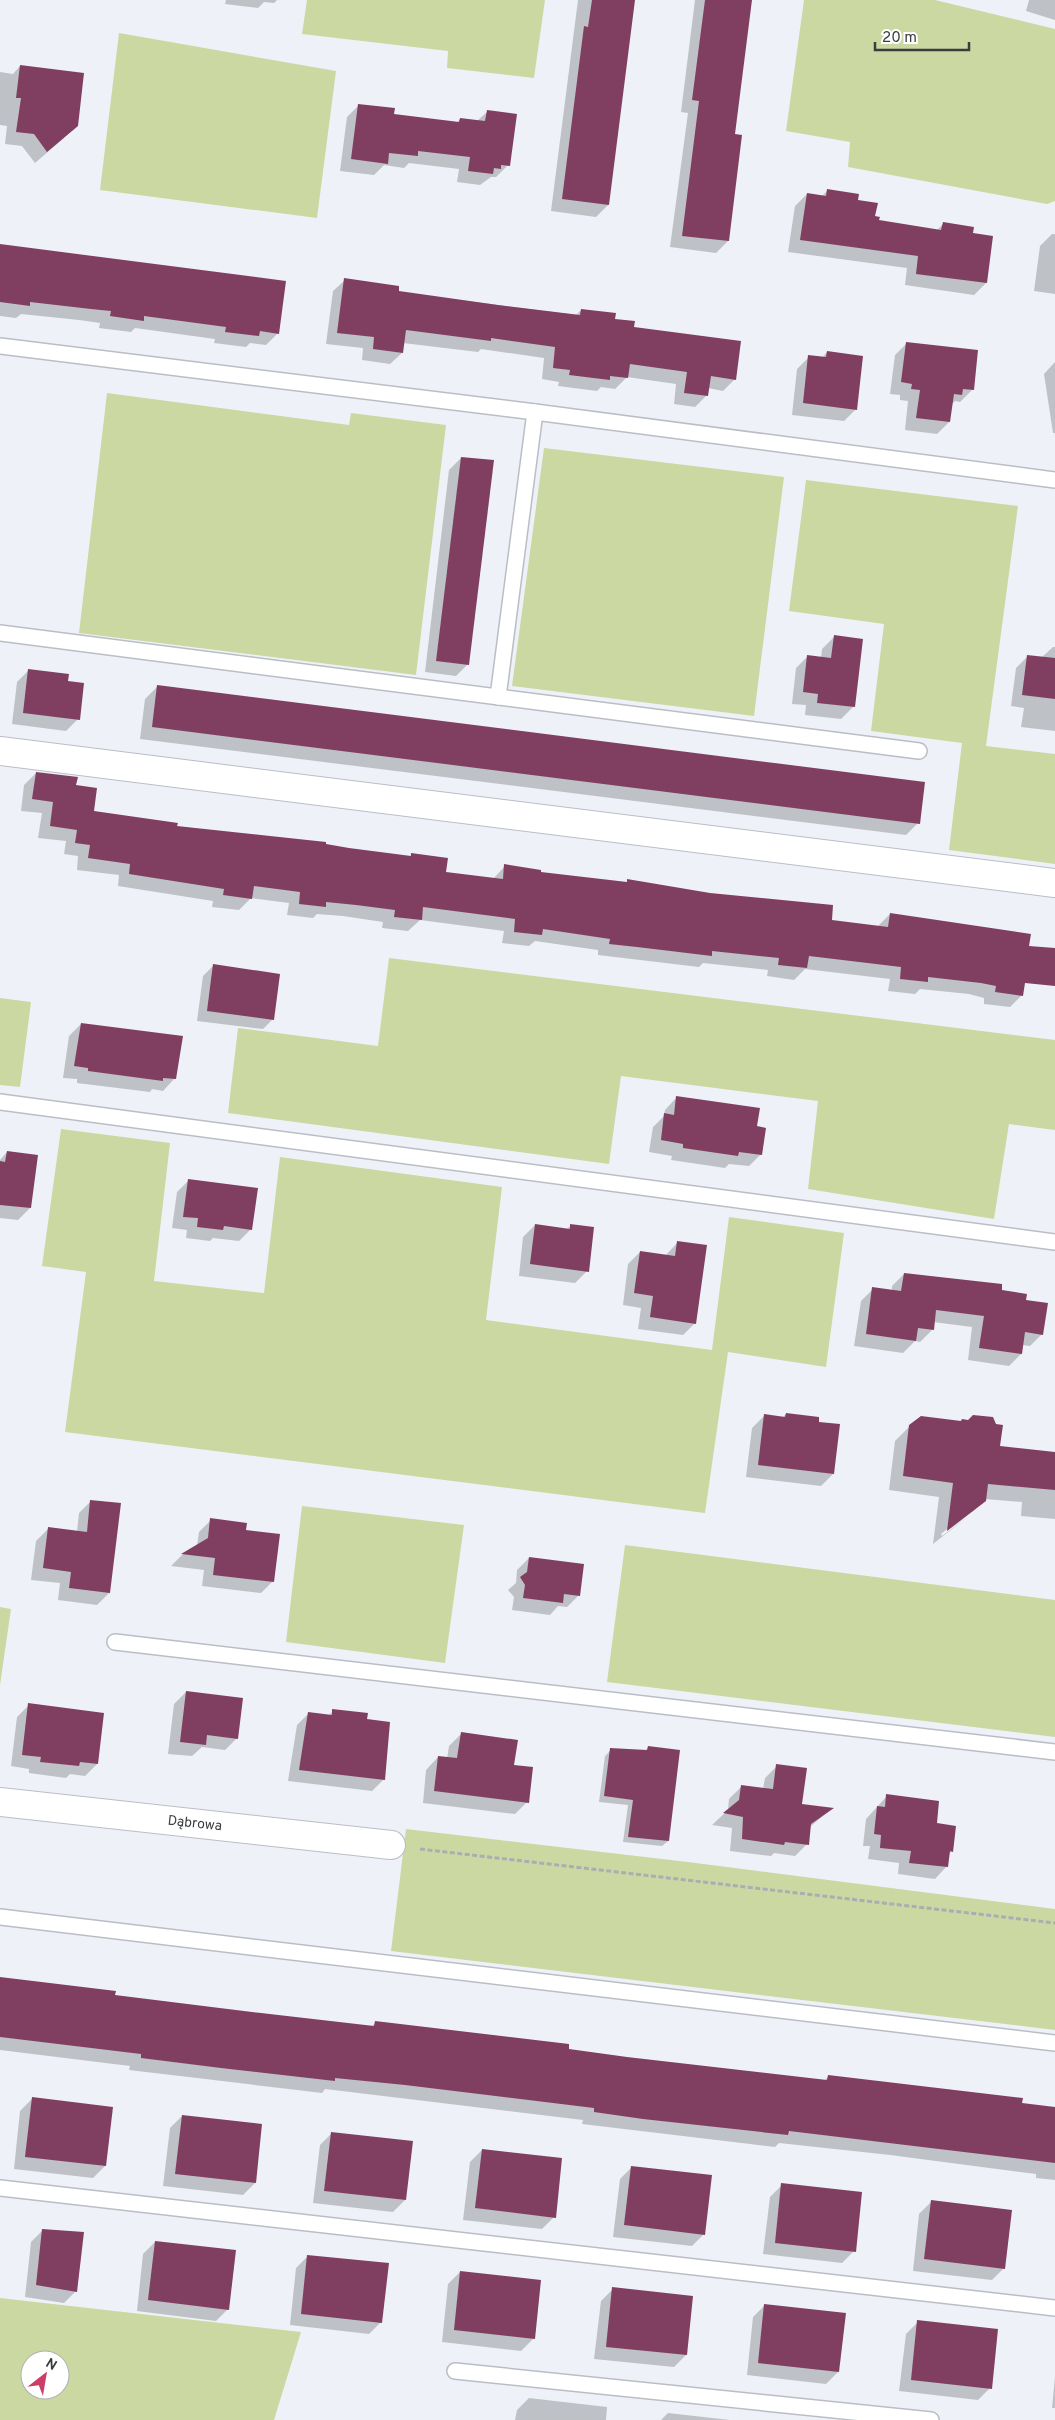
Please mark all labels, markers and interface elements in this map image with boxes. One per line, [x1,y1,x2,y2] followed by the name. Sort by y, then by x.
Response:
[875,20,969,52] scale bar
[882,29,917,48] text: 20 m
[167,1812,223,1835] street label: Dąbrowa
[20,2350,70,2400] north arrow
[42,2355,60,2375] text: N

